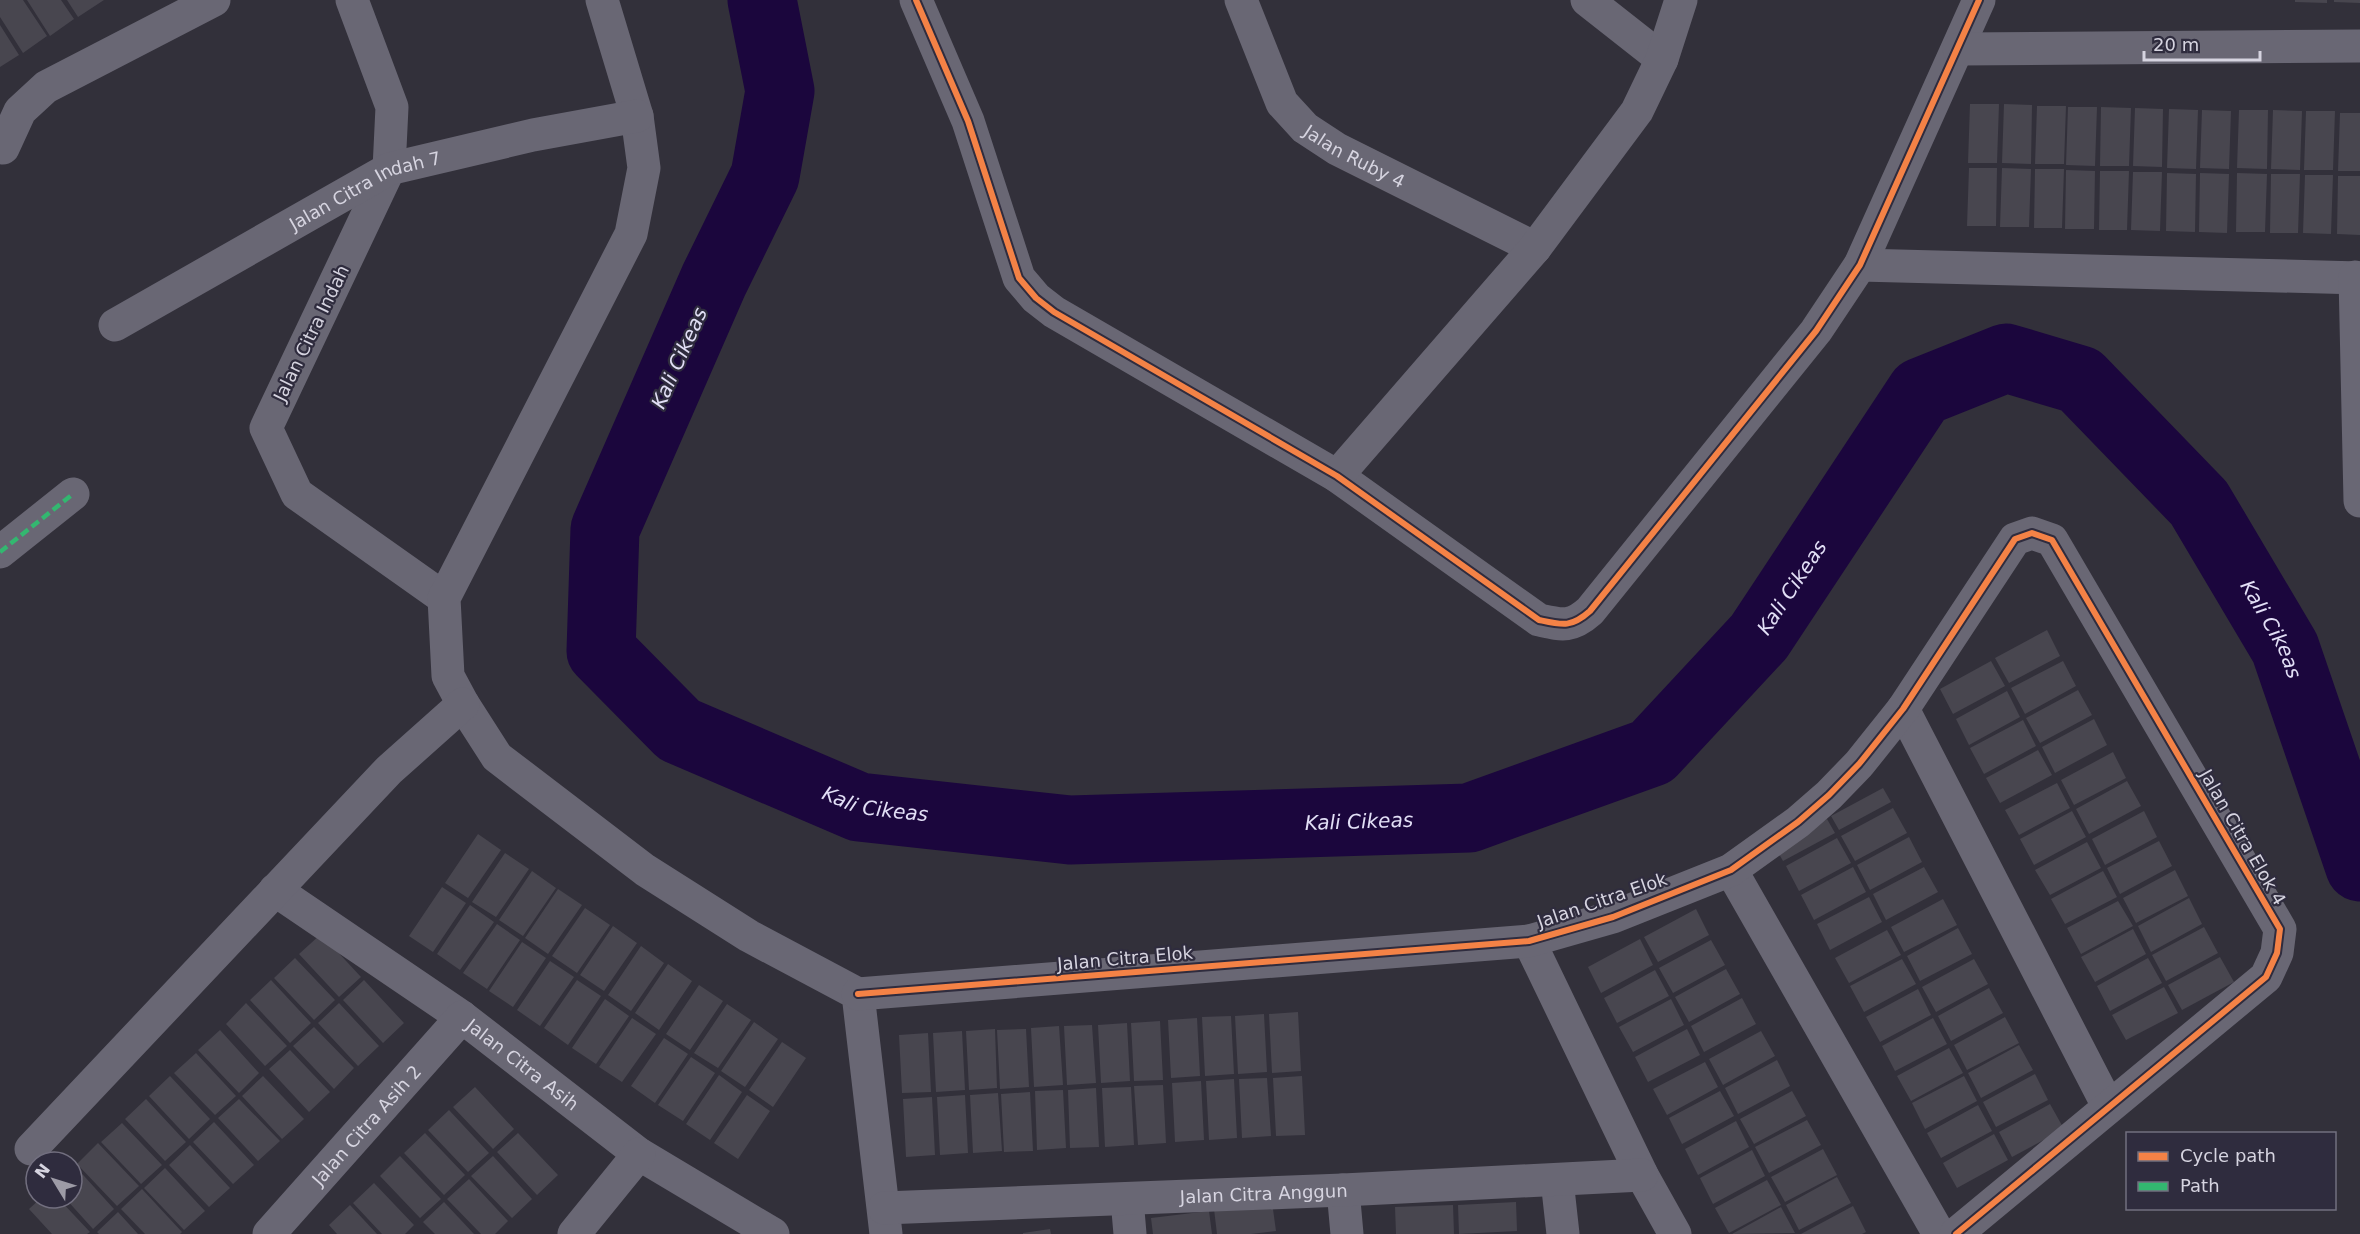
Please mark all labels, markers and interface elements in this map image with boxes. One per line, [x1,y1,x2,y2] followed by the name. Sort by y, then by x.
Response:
[2144,24,2260,62] scale bar
[2153,34,2199,55] text: 20 m
[1299,119,1409,192] street label: Jalan Ruby 4
[284,147,443,235] street label: Jalan Citra Indah 7
[268,261,353,405] street label: Jalan Citra Indah
[646,304,712,412] water label: Kali Cikeas
[1752,536,1832,639] water label: Kali Cikeas
[2235,576,2306,682] water label: Kali Cikeas
[2195,765,2290,909] street label: Jalan Citra Elok 4
[819,781,929,826] water label: Kali Cikeas
[1305,808,1414,835] water label: Kali Cikeas
[1533,868,1670,932] street label: Jalan Citra Elok
[1055,942,1194,974] street label: Jalan Citra Elok
[462,1013,583,1114] street label: Jalan Citra Asih
[306,1060,425,1190] street label: Jalan Citra Asih 2
[2126,1132,2336,1210] legend
[2180,1145,2276,1166] text: Cycle path
[24,1150,84,1210] north arrow
[31,1160,54,1182] text: N
[2180,1175,2220,1196] text: Path
[1178,1179,1348,1207] street label: Jalan Citra Anggun

